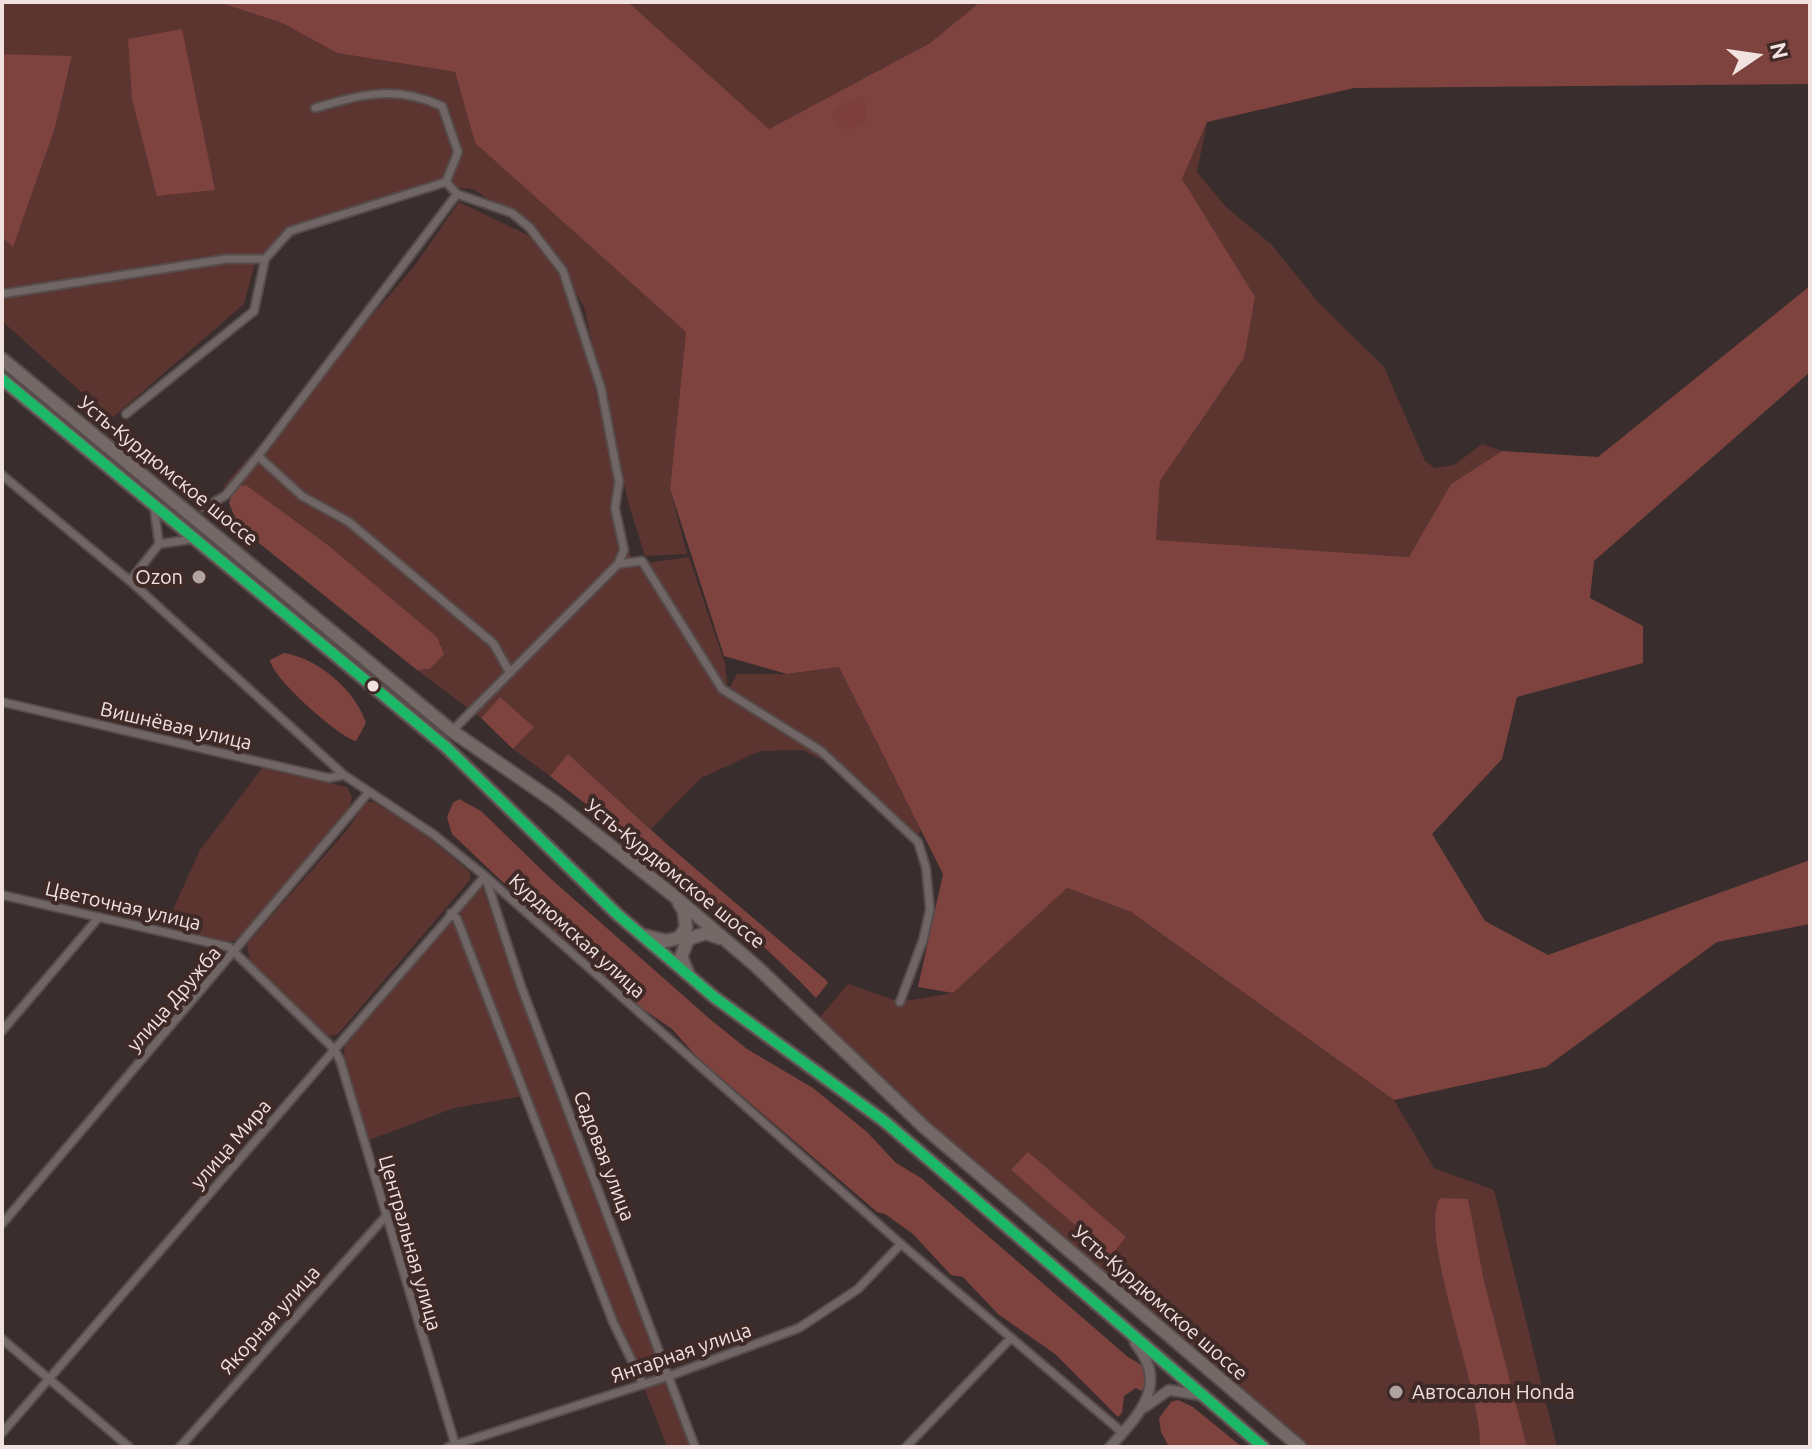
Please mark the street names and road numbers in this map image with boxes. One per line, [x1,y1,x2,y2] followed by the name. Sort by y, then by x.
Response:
[73,391,263,551] street label: Усть-Курдюмское шоссе
[98,697,254,755] street label: Вишнёвая улица
[580,794,770,954] street label: Усть-Курдюмское шоссе
[504,869,650,1003] street label: Курдюмская улица
[43,876,203,936] street label: Цветочная улица
[122,942,226,1056] street label: улица Дружба
[568,1088,640,1224] street label: Садовая улица
[186,1094,276,1194] street label: улица Мира
[373,1152,447,1334] street label: Центральная улица
[1068,1220,1252,1386] street label: Усть-Курдюмское шоссе
[215,1261,325,1379] street label: Якорная улица
[608,1318,754,1388] street label: Янтарная улица

